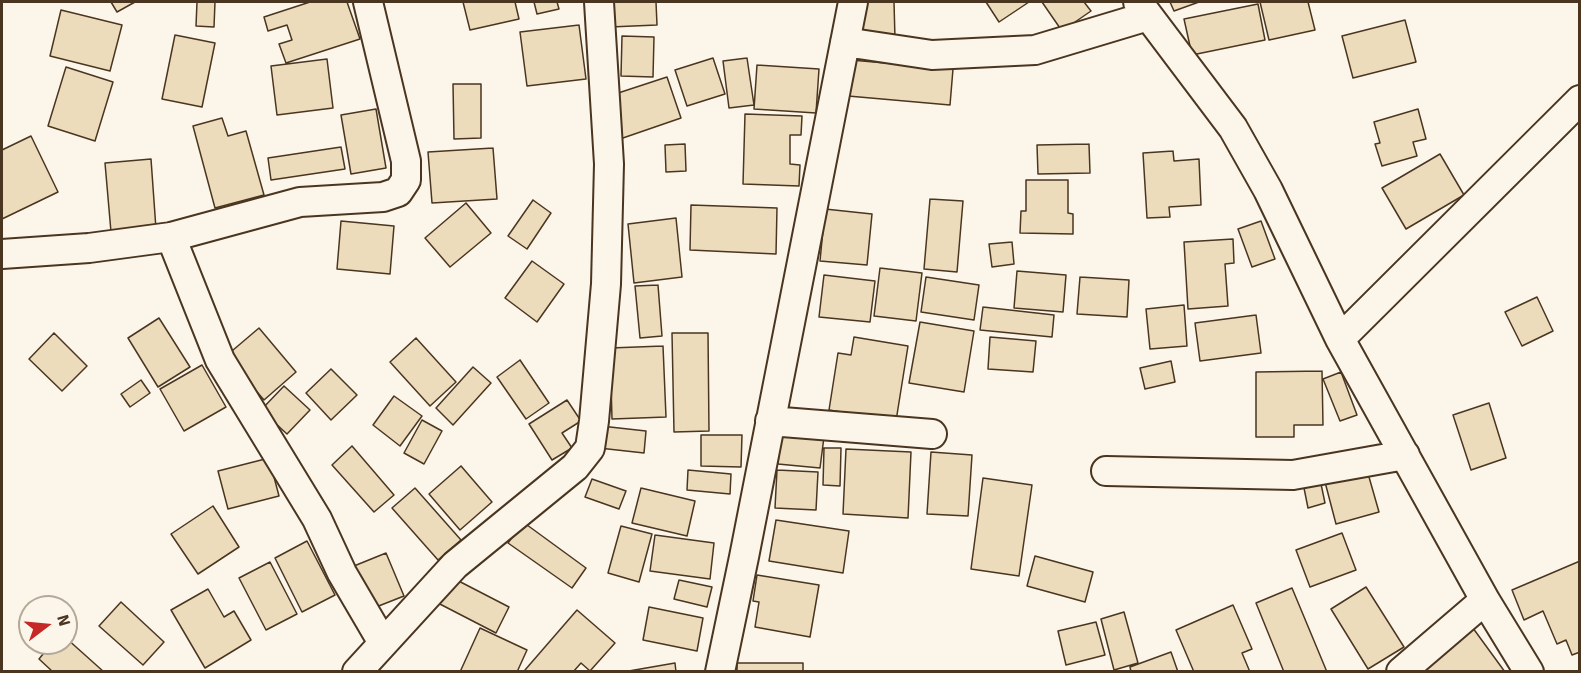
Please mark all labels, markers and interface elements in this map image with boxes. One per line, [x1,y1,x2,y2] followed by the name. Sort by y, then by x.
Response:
[18,595,78,655] north arrow
[52,612,75,629] text: N

